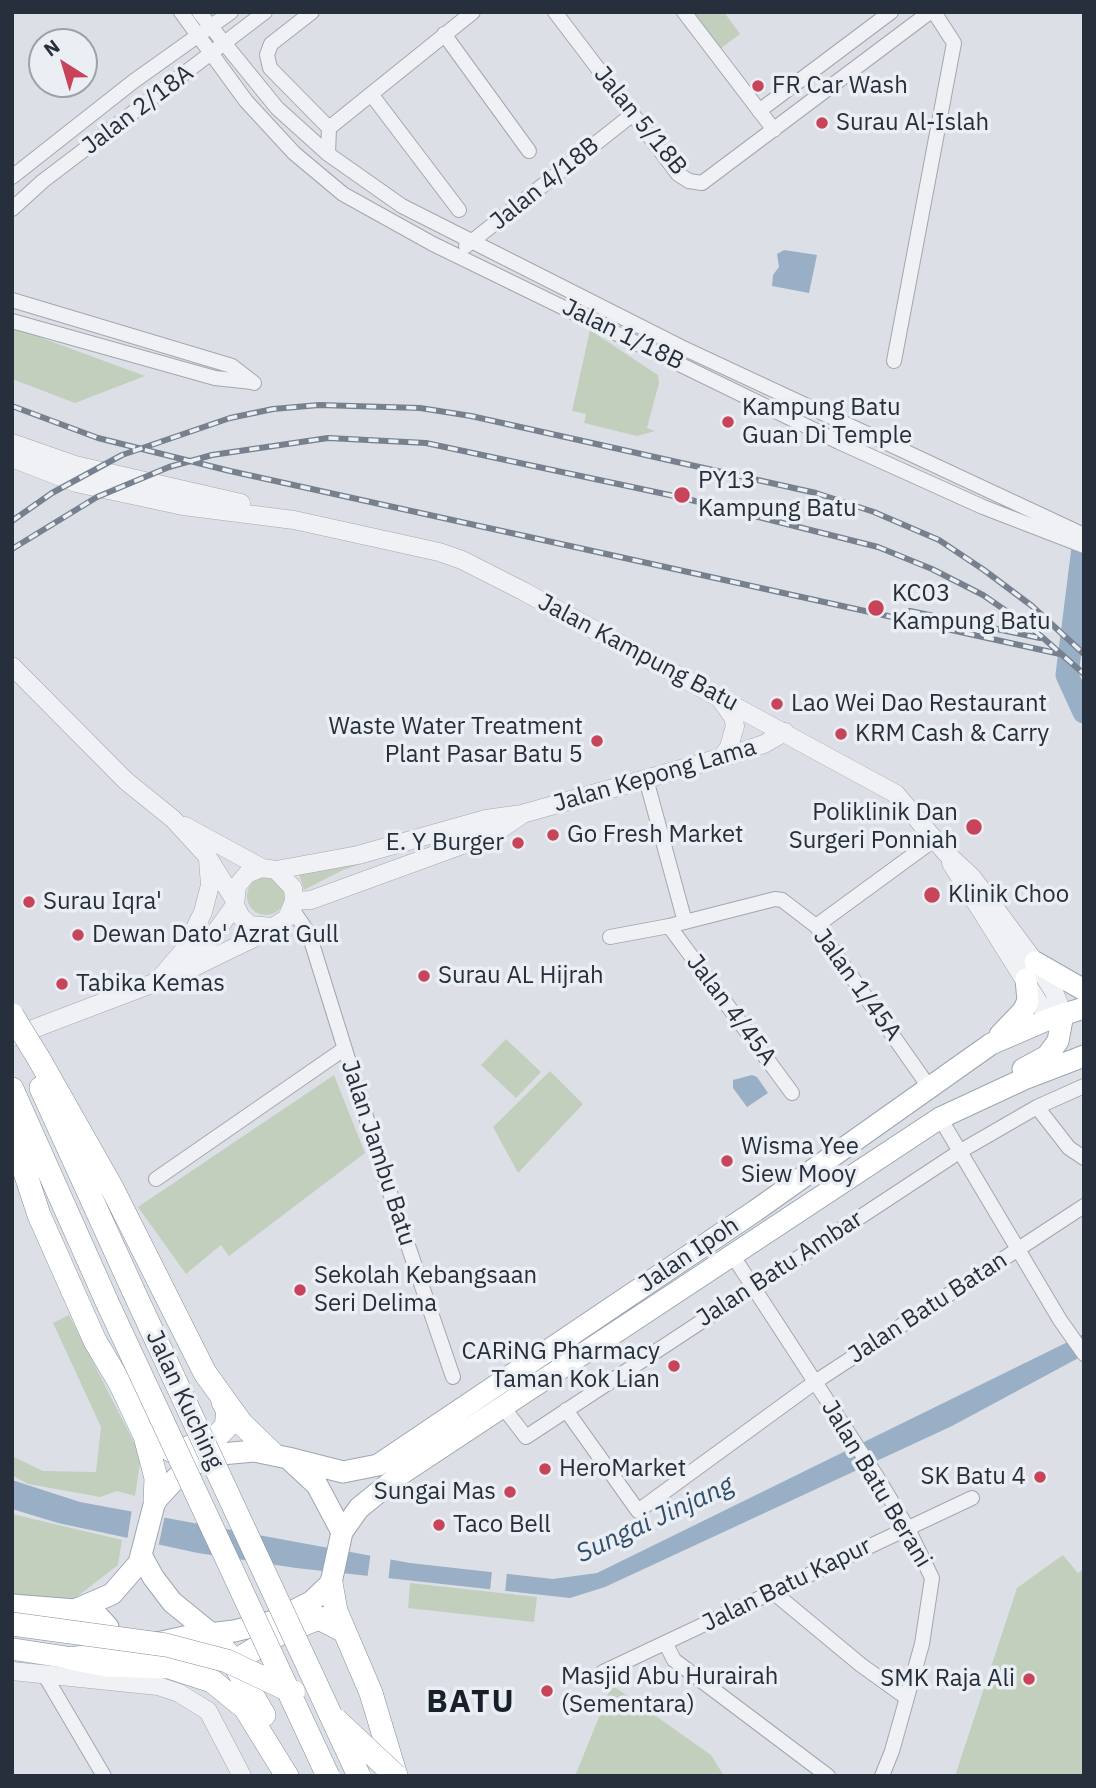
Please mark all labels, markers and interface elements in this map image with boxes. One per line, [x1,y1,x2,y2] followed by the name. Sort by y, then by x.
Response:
[28,28,98,98] north arrow
[39,34,64,62] text: N
[77,59,199,161] street label: Jalan 2/18A
[587,61,693,181] street label: Jalan 5/18B
[772,72,908,100] place label: FR Car Wash
[750,78,766,94] marker: FR Car Wash
[836,109,989,137] place label: Surau Al-Islah
[814,115,830,131] marker: Surau Al-Islah
[485,131,605,237] street label: Jalan 4/18B
[557,293,689,377] street label: Jalan 1/18B
[742,394,912,450] place label: Kampung Batu Guan Di Temple
[720,414,736,430] marker: Kampung Batu Guan Di Temple
[698,467,857,523] place label: PY13 Kampung Batu
[672,485,692,505] marker: PY13 Kampung Batu
[892,580,1051,636] place label: KC03 Kampung Batu
[533,588,743,718] street label: Jalan Kampung Batu
[866,598,886,618] marker: KC03 Kampung Batu
[791,690,1047,718] place label: Lao Wei Dao Restaurant
[769,696,785,712] marker: Lao Wei Dao Restaurant
[328,713,583,769] place label: Waste Water Treatment Plant Pasar Batu 5
[855,720,1049,748] place label: KRM Cash & Carry
[833,726,849,742] marker: KRM Cash & Carry
[550,733,760,819] street label: Jalan Kepong Lama
[589,733,605,749] marker: Waste Water Treatment Plant Pasar Batu 5
[789,799,958,855] place label: Poliklinik Dan Surgeri Ponniah
[964,817,984,837] marker: Poliklinik Dan Surgeri Ponniah
[567,821,744,849] place label: Go Fresh Market
[545,827,561,843] marker: Go Fresh Market
[386,829,504,857] place label: E. Y Burger
[510,835,526,851] marker: E. Y Burger
[948,881,1069,909] place label: Klinik Choo
[922,885,942,905] marker: Klinik Choo
[43,888,162,916] place label: Surau Iqra'
[21,894,37,910] marker: Surau Iqra'
[92,921,339,949] place label: Dewan Dato' Azrat Gull
[807,923,907,1047] street label: Jalan 1/45A
[70,927,86,943] marker: Dewan Dato' Azrat Gull
[680,949,782,1071] street label: Jalan 4/45A
[438,962,604,990] place label: Surau AL Hijrah
[416,968,432,984] marker: Surau AL Hijrah
[76,970,225,998] place label: Tabika Kemas
[54,976,70,992] marker: Tabika Kemas
[334,1057,422,1249] street label: Jalan Jambu Batu
[741,1133,859,1189] place label: Wisma Yee Siew Mooy
[719,1153,735,1169] marker: Wisma Yee Siew Mooy
[692,1205,868,1333] street label: Jalan Batu Ambar
[634,1211,744,1299] street label: Jalan Ipoh
[843,1246,1013,1370] street label: Jalan Batu Batan
[314,1262,537,1318] place label: Sekolah Kebangsaan Seri Delima
[292,1282,308,1298] marker: Sekolah Kebangsaan Seri Delima
[139,1326,229,1474] street label: Jalan Kuching
[461,1338,660,1394] place label: CARiNG Pharmacy Taman Kok Lian
[666,1358,682,1374] marker: CARiNG Pharmacy Taman Kok Lian
[815,1395,937,1573] street label: Jalan Batu Berani
[559,1455,686,1483] place label: HeroMarket
[537,1461,553,1477] marker: HeroMarket
[921,1463,1026,1491] place label: SK Batu 4
[1032,1469,1048,1485] marker: SK Batu 4
[571,1470,739,1570] water label: Sungai Jinjang
[374,1478,496,1506] place label: Sungai Mas
[502,1484,518,1500] marker: Sungai Mas
[453,1511,551,1539] place label: Taco Bell
[431,1517,447,1533] marker: Taco Bell
[698,1532,876,1638] street label: Jalan Batu Kapur
[561,1663,778,1719] place label: Masjid Abu Hurairah (Sementara)
[880,1665,1015,1693] place label: SMK Raja Ali
[1021,1671,1037,1687] marker: SMK Raja Ali
[539,1683,555,1699] marker: Masjid Abu Hurairah (Sementara)
[427,1684,515,1722] district label: BATU

